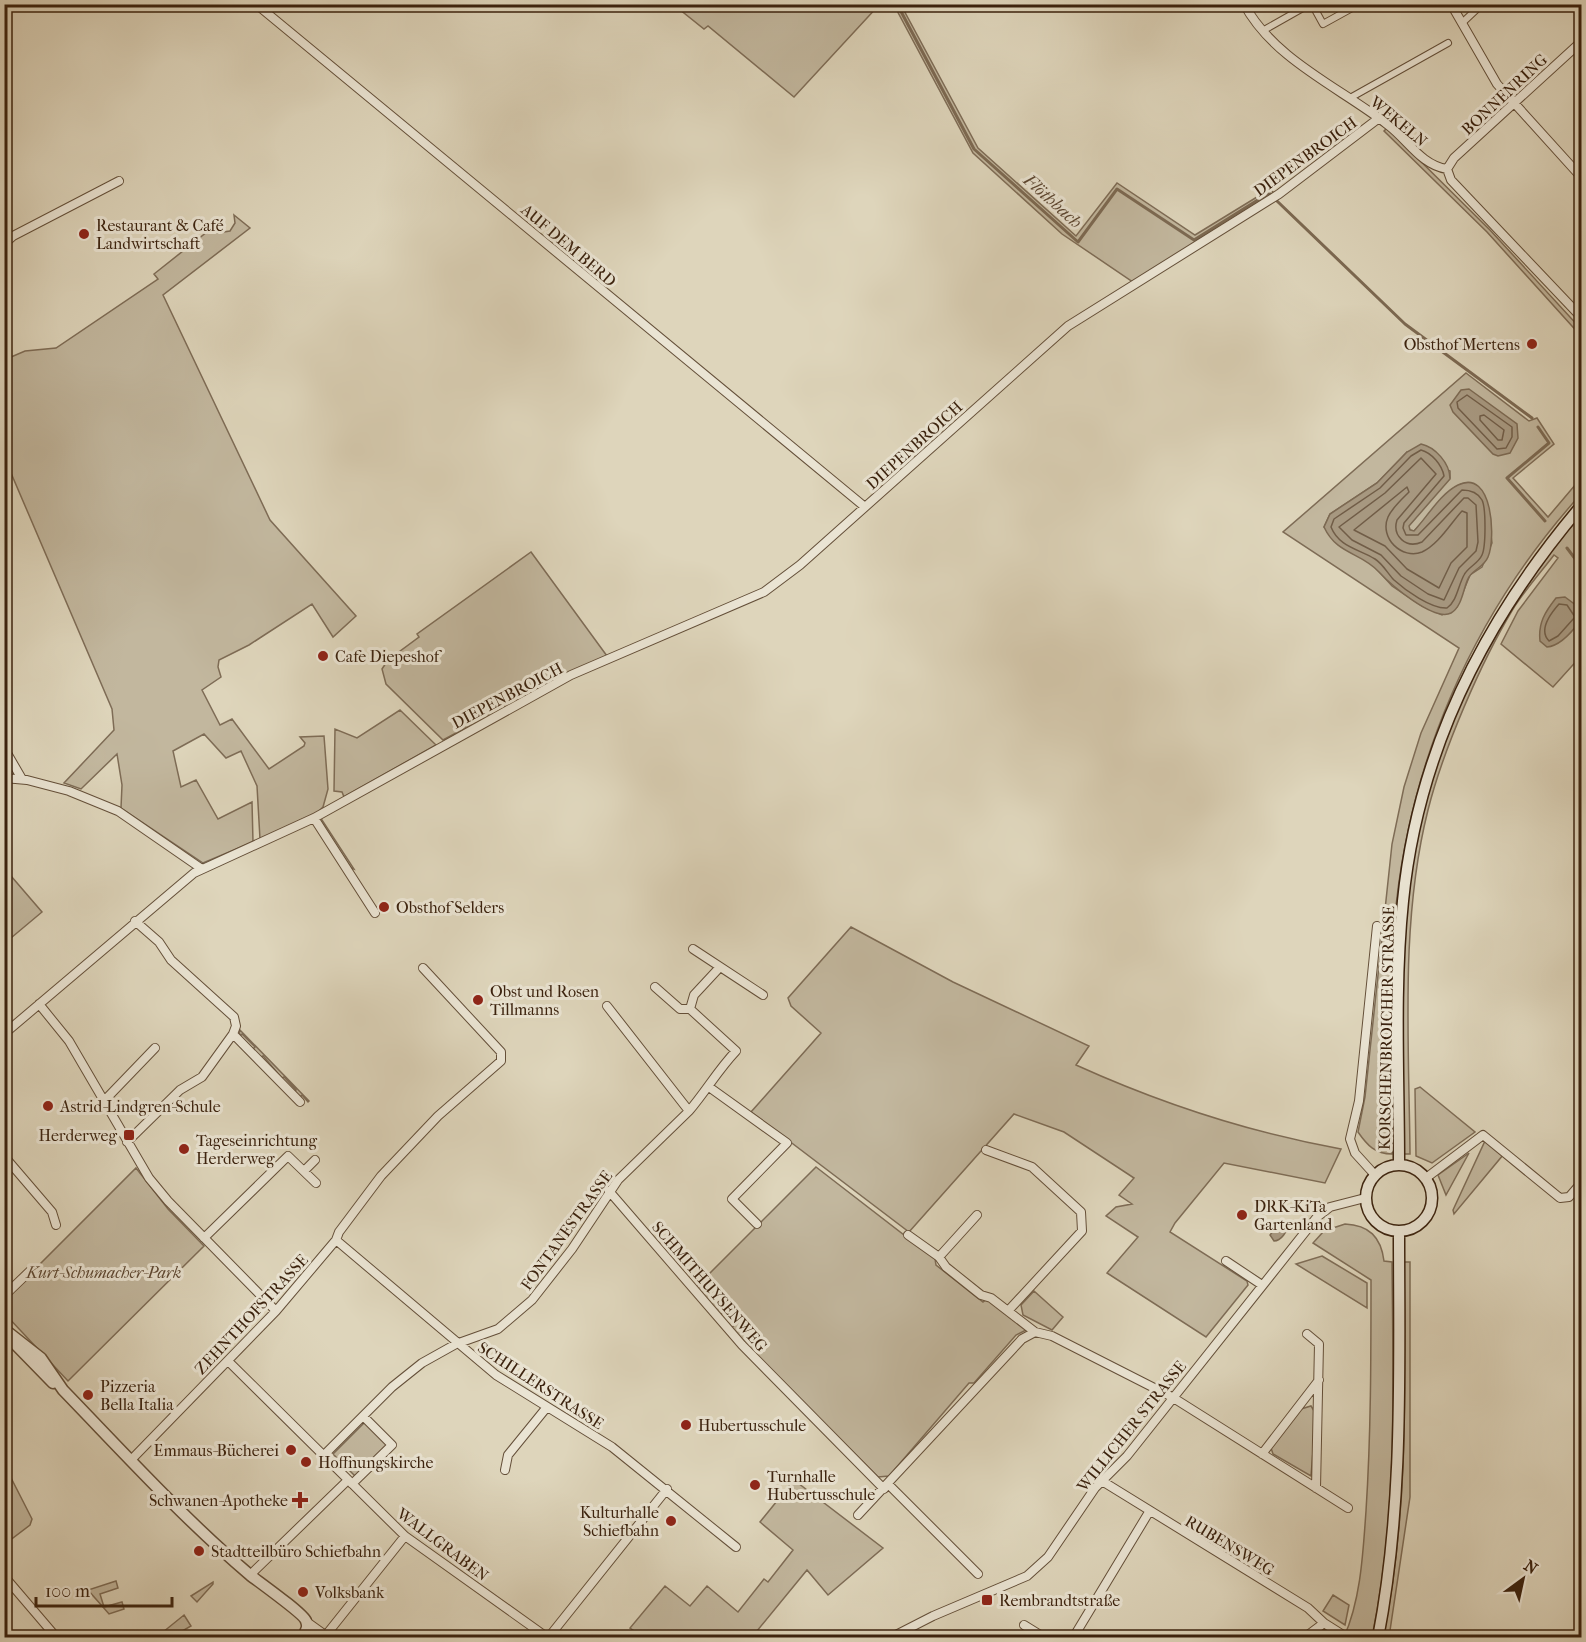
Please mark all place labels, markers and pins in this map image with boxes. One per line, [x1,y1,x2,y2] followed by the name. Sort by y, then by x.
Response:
[96,216,224,253] place label: Restaurant & Café Landwirtschaft
[77,227,91,241] marker: Restaurant & Café Landwirtschaft
[1404,335,1520,354] place label: Obsthof Mertens
[1525,337,1539,351] marker: Obsthof Mertens
[335,647,443,666] place label: Cafe Diepeshof
[316,649,330,663] marker: Cafe Diepeshof
[396,898,504,917] place label: Obsthof Selders
[377,900,391,914] marker: Obsthof Selders
[490,982,600,1019] place label: Obst und Rosen Tillmanns
[471,993,485,1007] marker: Obst und Rosen Tillmanns
[59,1097,221,1116] place label: Astrid-Lindgren-Schule
[41,1099,55,1113] marker: Astrid-Lindgren-Schule
[38,1126,117,1145] place label: Herderweg
[122,1128,136,1142] marker: Herderweg
[196,1131,317,1168] place label: Tageseinrichtung Herderweg
[177,1142,191,1156] marker: Tageseinrichtung Herderweg
[1254,1197,1333,1234] place label: DRK-KiTa Gartenland
[1235,1208,1249,1222] marker: DRK-KiTa Gartenland
[100,1377,174,1414] place label: Pizzeria Bella Italia
[81,1388,95,1402] marker: Pizzeria Bella Italia
[698,1416,806,1435] place label: Hubertusschule
[679,1418,693,1432] marker: Hubertusschule
[154,1441,279,1460] place label: Emmaus-Bücherei
[284,1443,298,1457] marker: Emmaus-Bücherei
[318,1453,434,1472] place label: Hoffnungskirche
[299,1455,313,1469] marker: Hoffnungskirche
[767,1467,875,1504] place label: Turnhalle Hubertusschule
[748,1478,762,1492] marker: Turnhalle Hubertusschule
[149,1491,288,1510] place label: Schwanen-Apotheke
[293,1493,307,1507] marker: Schwanen-Apotheke
[580,1503,660,1540] place label: Kulturhalle Schiefbahn
[664,1514,678,1528] marker: Kulturhalle Schiefbahn
[211,1542,382,1561] place label: Stadtteilbüro Schiefbahn
[192,1544,206,1558] marker: Stadtteilbüro Schiefbahn
[314,1583,385,1602] place label: Volksbank
[296,1585,310,1599] marker: Volksbank
[999,1591,1120,1610] place label: Rembrandtstraße
[980,1593,994,1607] marker: Rembrandtstraße

